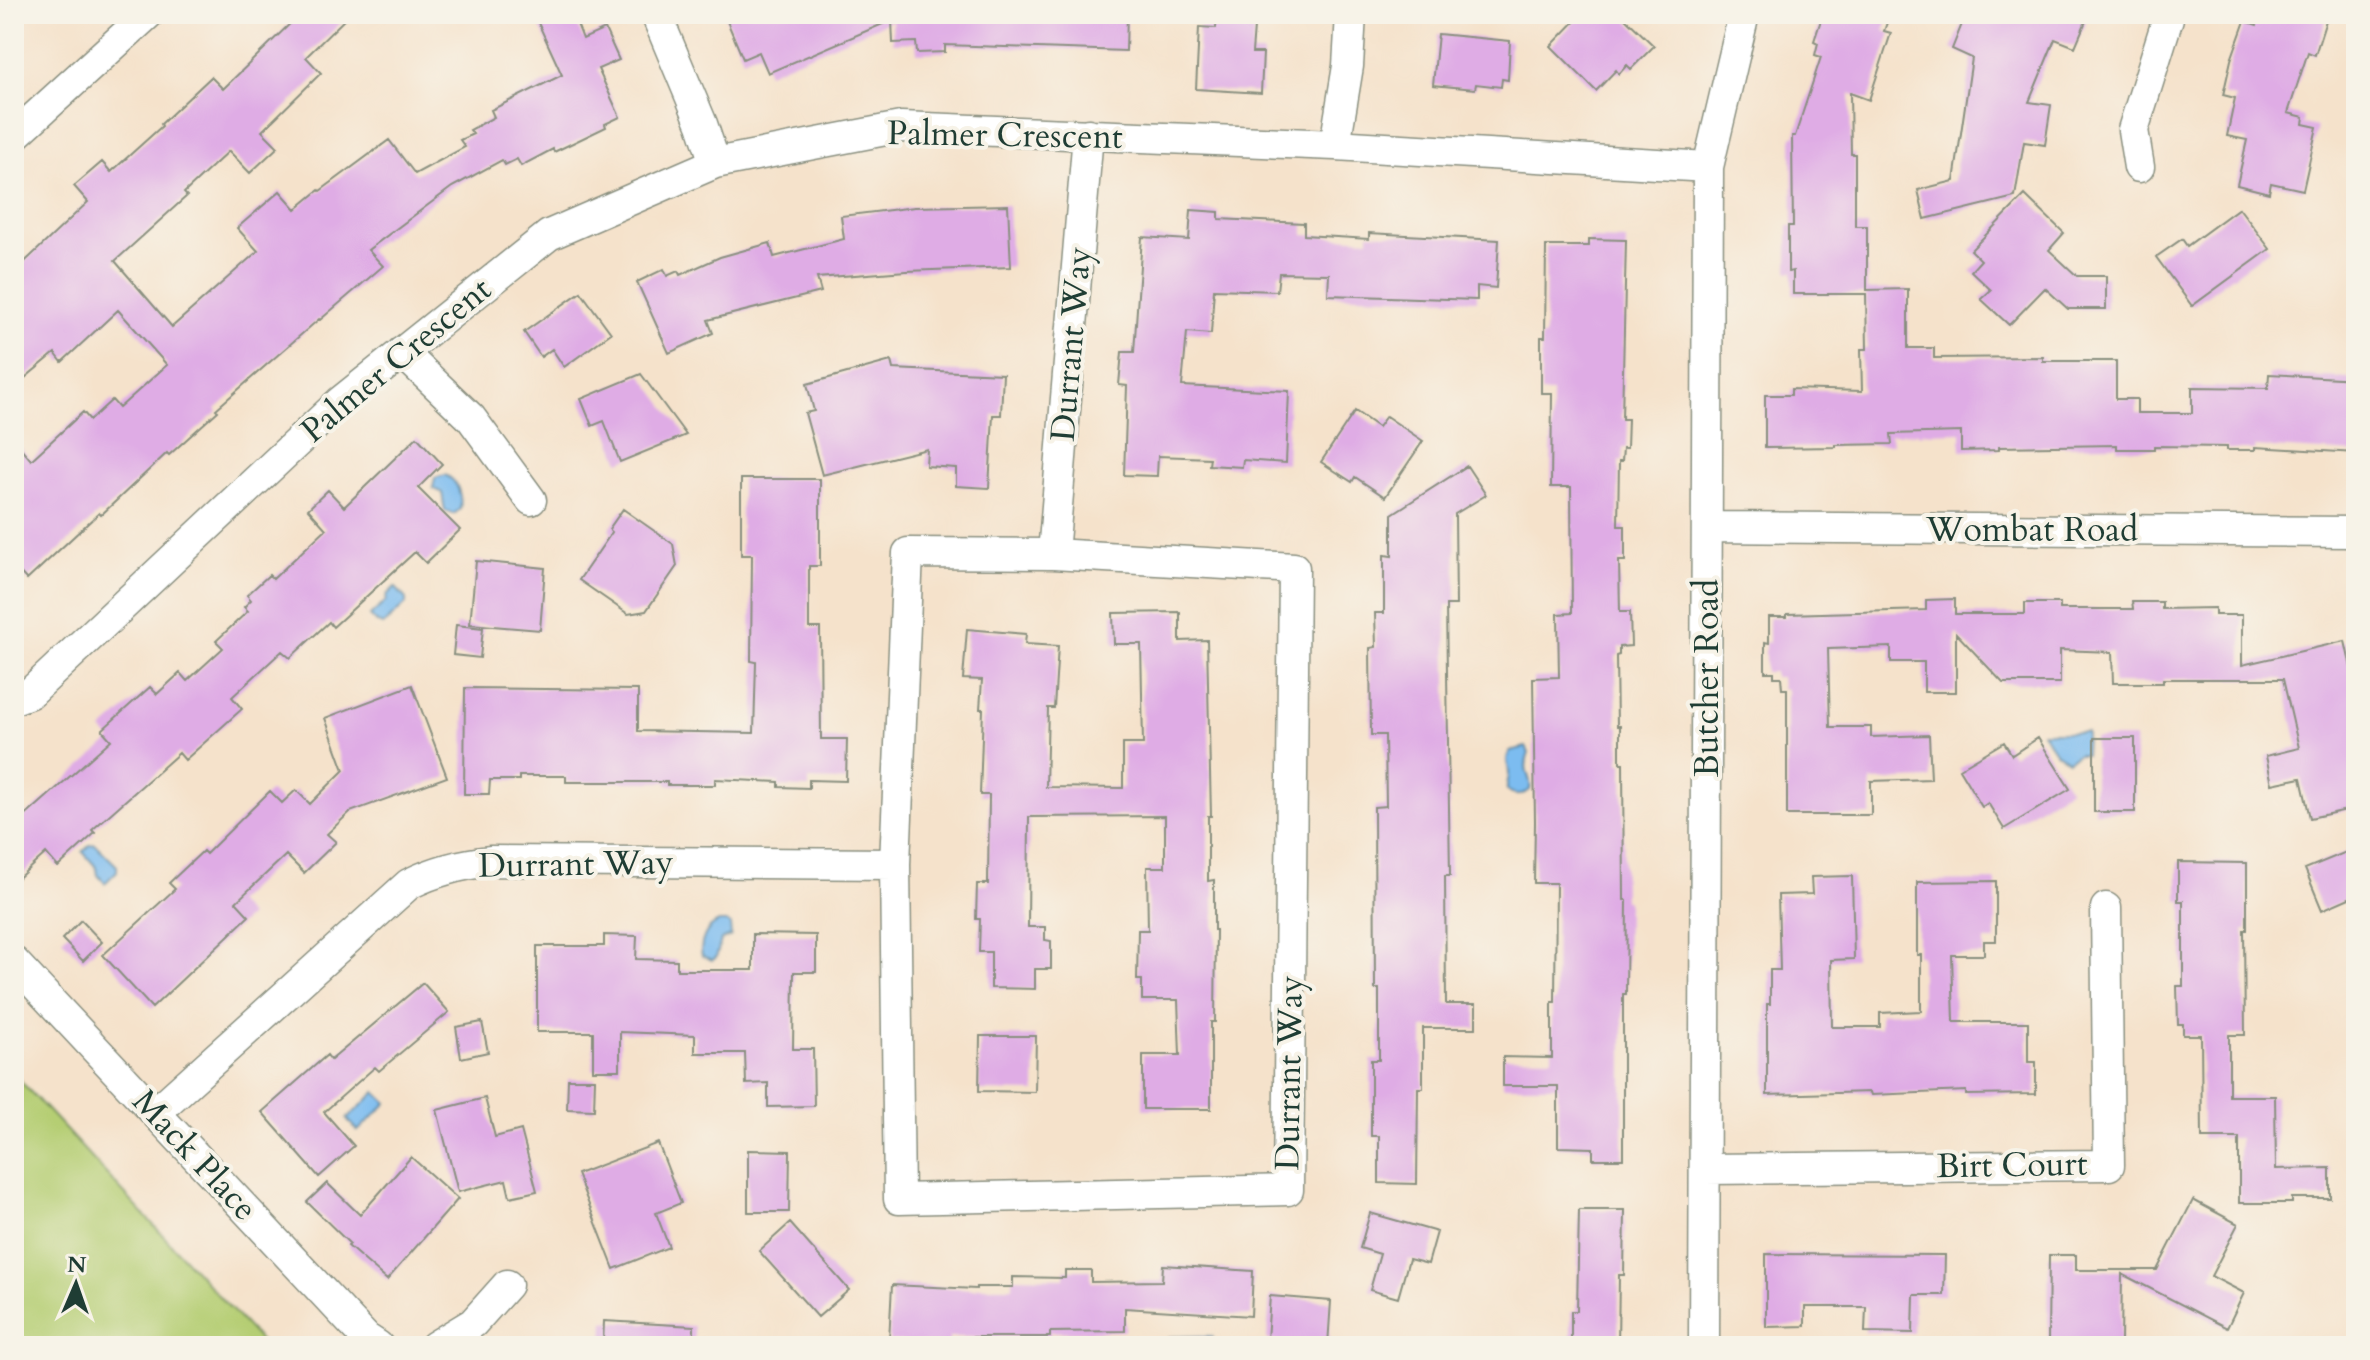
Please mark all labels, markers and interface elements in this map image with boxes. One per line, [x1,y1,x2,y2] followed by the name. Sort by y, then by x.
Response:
[887,110,1123,160] street label: Palmer Crescent
[1040,245,1102,443] street label: Durrant Way
[291,267,501,453] street label: Palmer Crescent
[1925,507,2138,553] street label: Wombat Road
[1684,579,1730,777] street label: Butcher Road
[478,839,674,889] street label: Durrant Way
[1264,975,1314,1171] street label: Durrant Way
[122,1079,268,1231] street label: Mack Place
[1936,1141,2088,1189] street label: Birt Court
[36,1244,116,1324] north arrow
[67,1250,87,1280] text: N

